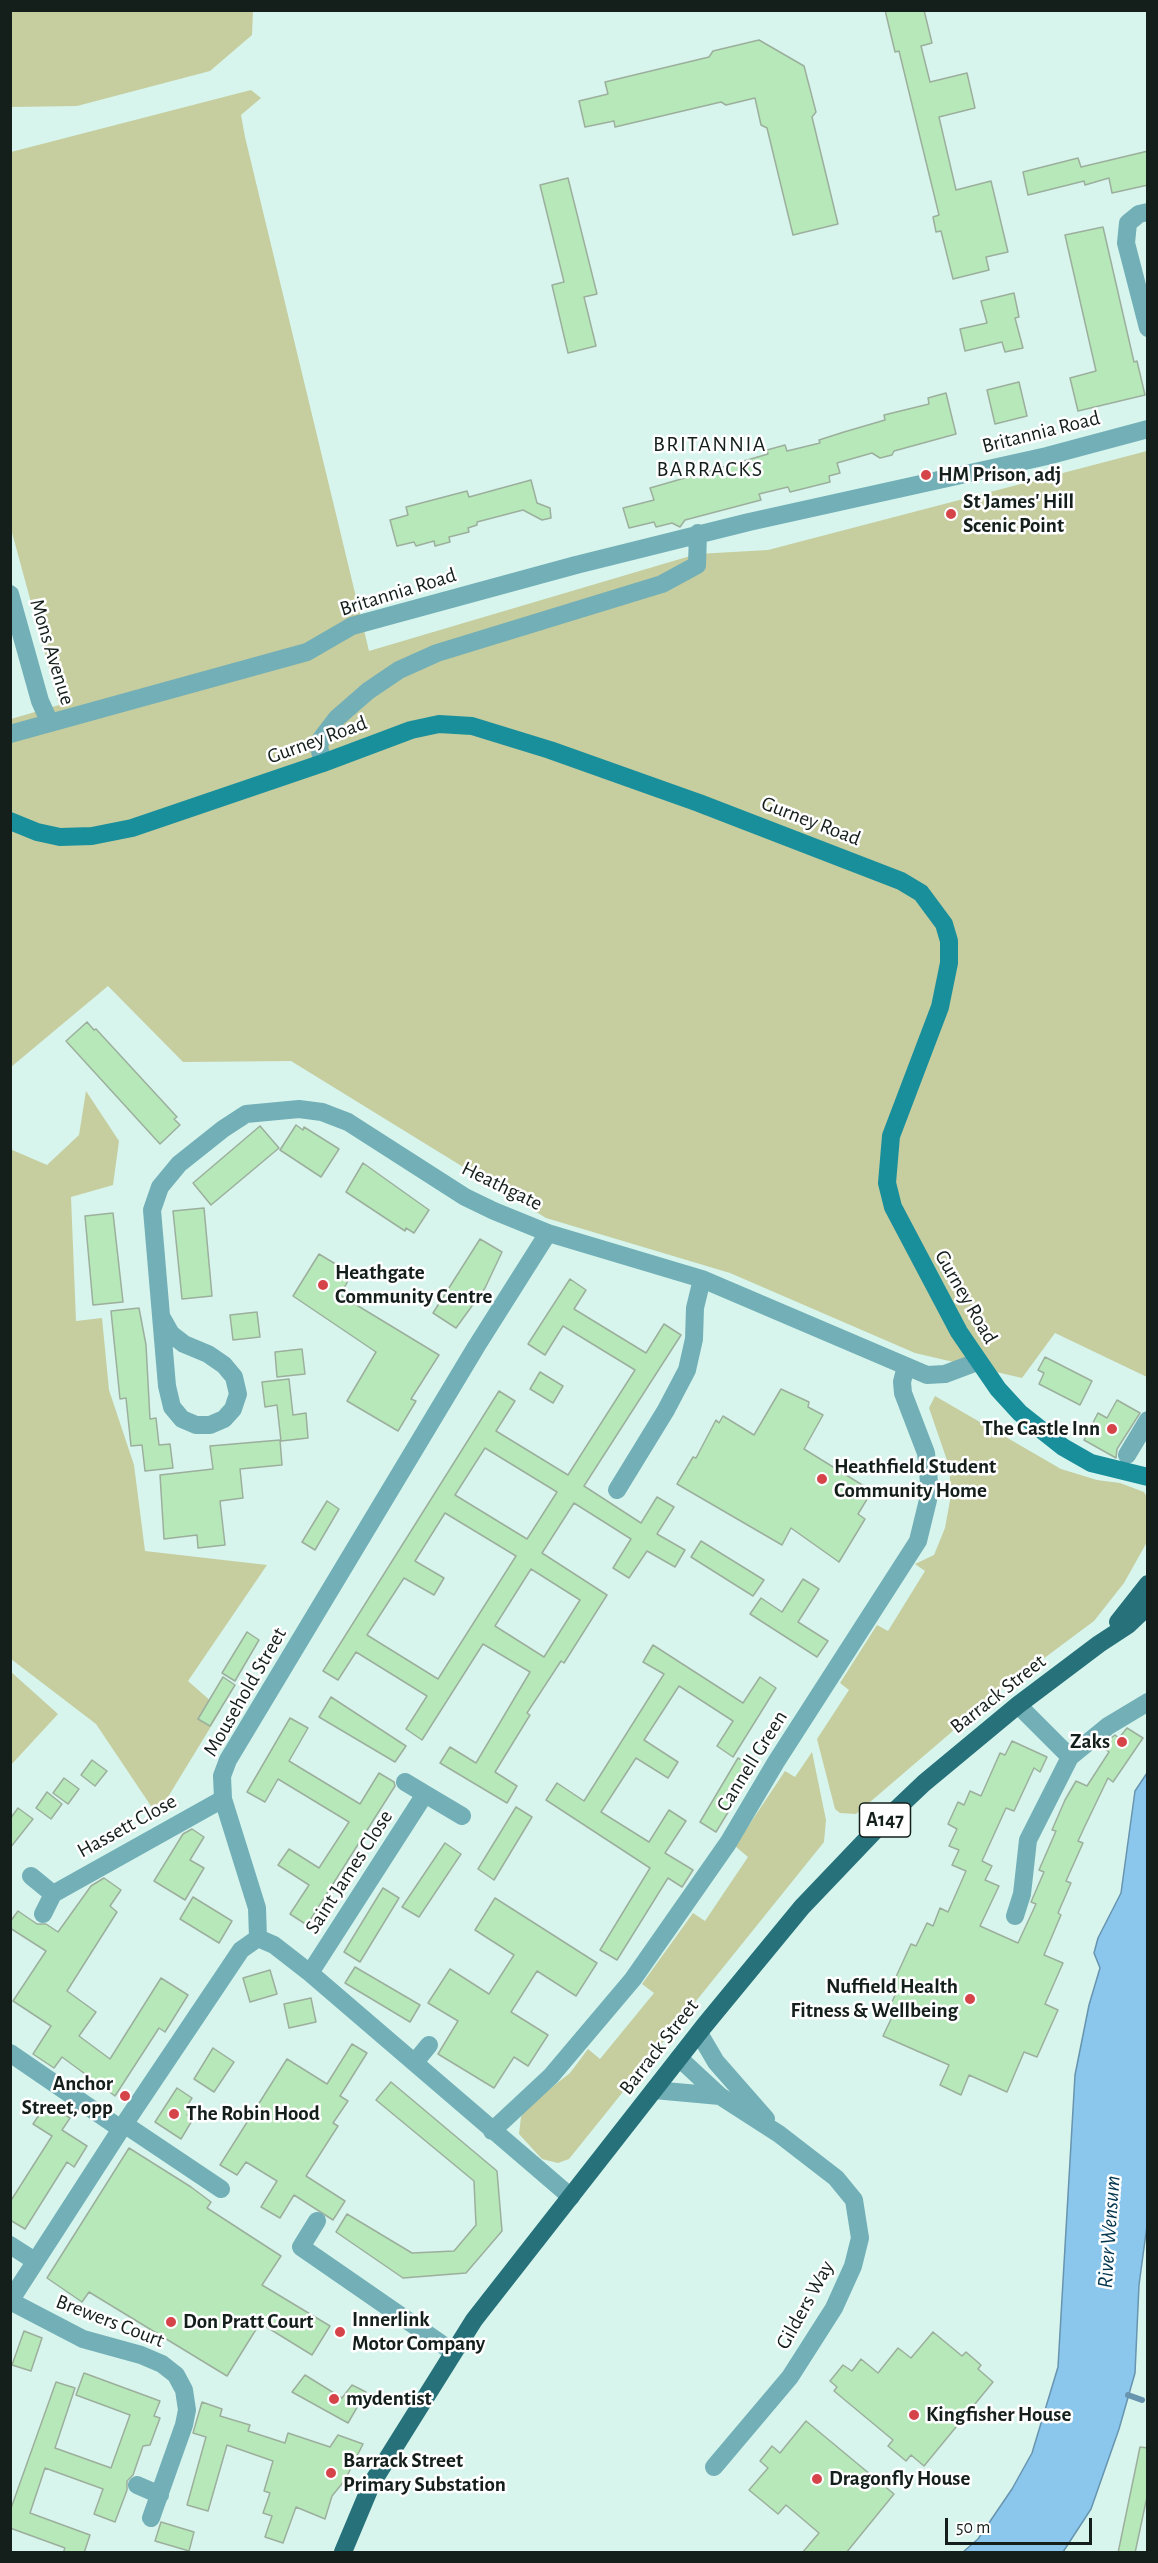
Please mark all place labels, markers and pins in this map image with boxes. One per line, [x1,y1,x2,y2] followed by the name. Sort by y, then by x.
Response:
[938,462,1061,488] place label: HM Prison, adj
[919,468,933,482] marker: HM Prison, adj
[963,489,1074,539] place label: St James' Hill Scenic Point
[944,507,958,521] marker: St James' Hill Scenic Point
[335,1260,492,1310] place label: Heathgate Community Centre
[316,1278,330,1292] marker: Heathgate Community Centre
[982,1416,1100,1442] place label: The Castle Inn
[1105,1422,1119,1436] marker: The Castle Inn
[834,1454,996,1504] place label: Heathfield Student Community Home
[815,1472,829,1486] marker: Heathfield Student Community Home
[1070,1729,1110,1755] place label: Zaks
[1115,1735,1129,1749] marker: Zaks
[791,1974,958,2024] place label: Nuffield Health Fitness & Wellbeing
[963,1992,977,2006] marker: Nuffield Health Fitness & Wellbeing
[21,2071,113,2121] place label: Anchor Street, opp
[118,2089,132,2103] marker: Anchor Street, opp
[186,2101,320,2127] place label: The Robin Hood
[167,2107,181,2121] marker: The Robin Hood
[352,2307,485,2357] place label: Innerlink Motor Company
[183,2309,313,2335] place label: Don Pratt Court
[164,2315,178,2329] marker: Don Pratt Court
[333,2325,347,2339] marker: Innerlink Motor Company
[346,2386,432,2412] place label: mydentist
[327,2392,341,2406] marker: mydentist
[926,2402,1071,2428] place label: Kingfisher House
[907,2408,921,2422] marker: Kingfisher House
[343,2448,506,2498] place label: Barrack Street Primary Substation
[324,2466,338,2480] marker: Barrack Street Primary Substation
[829,2466,970,2492] place label: Dragonfly House
[810,2472,824,2486] marker: Dragonfly House

